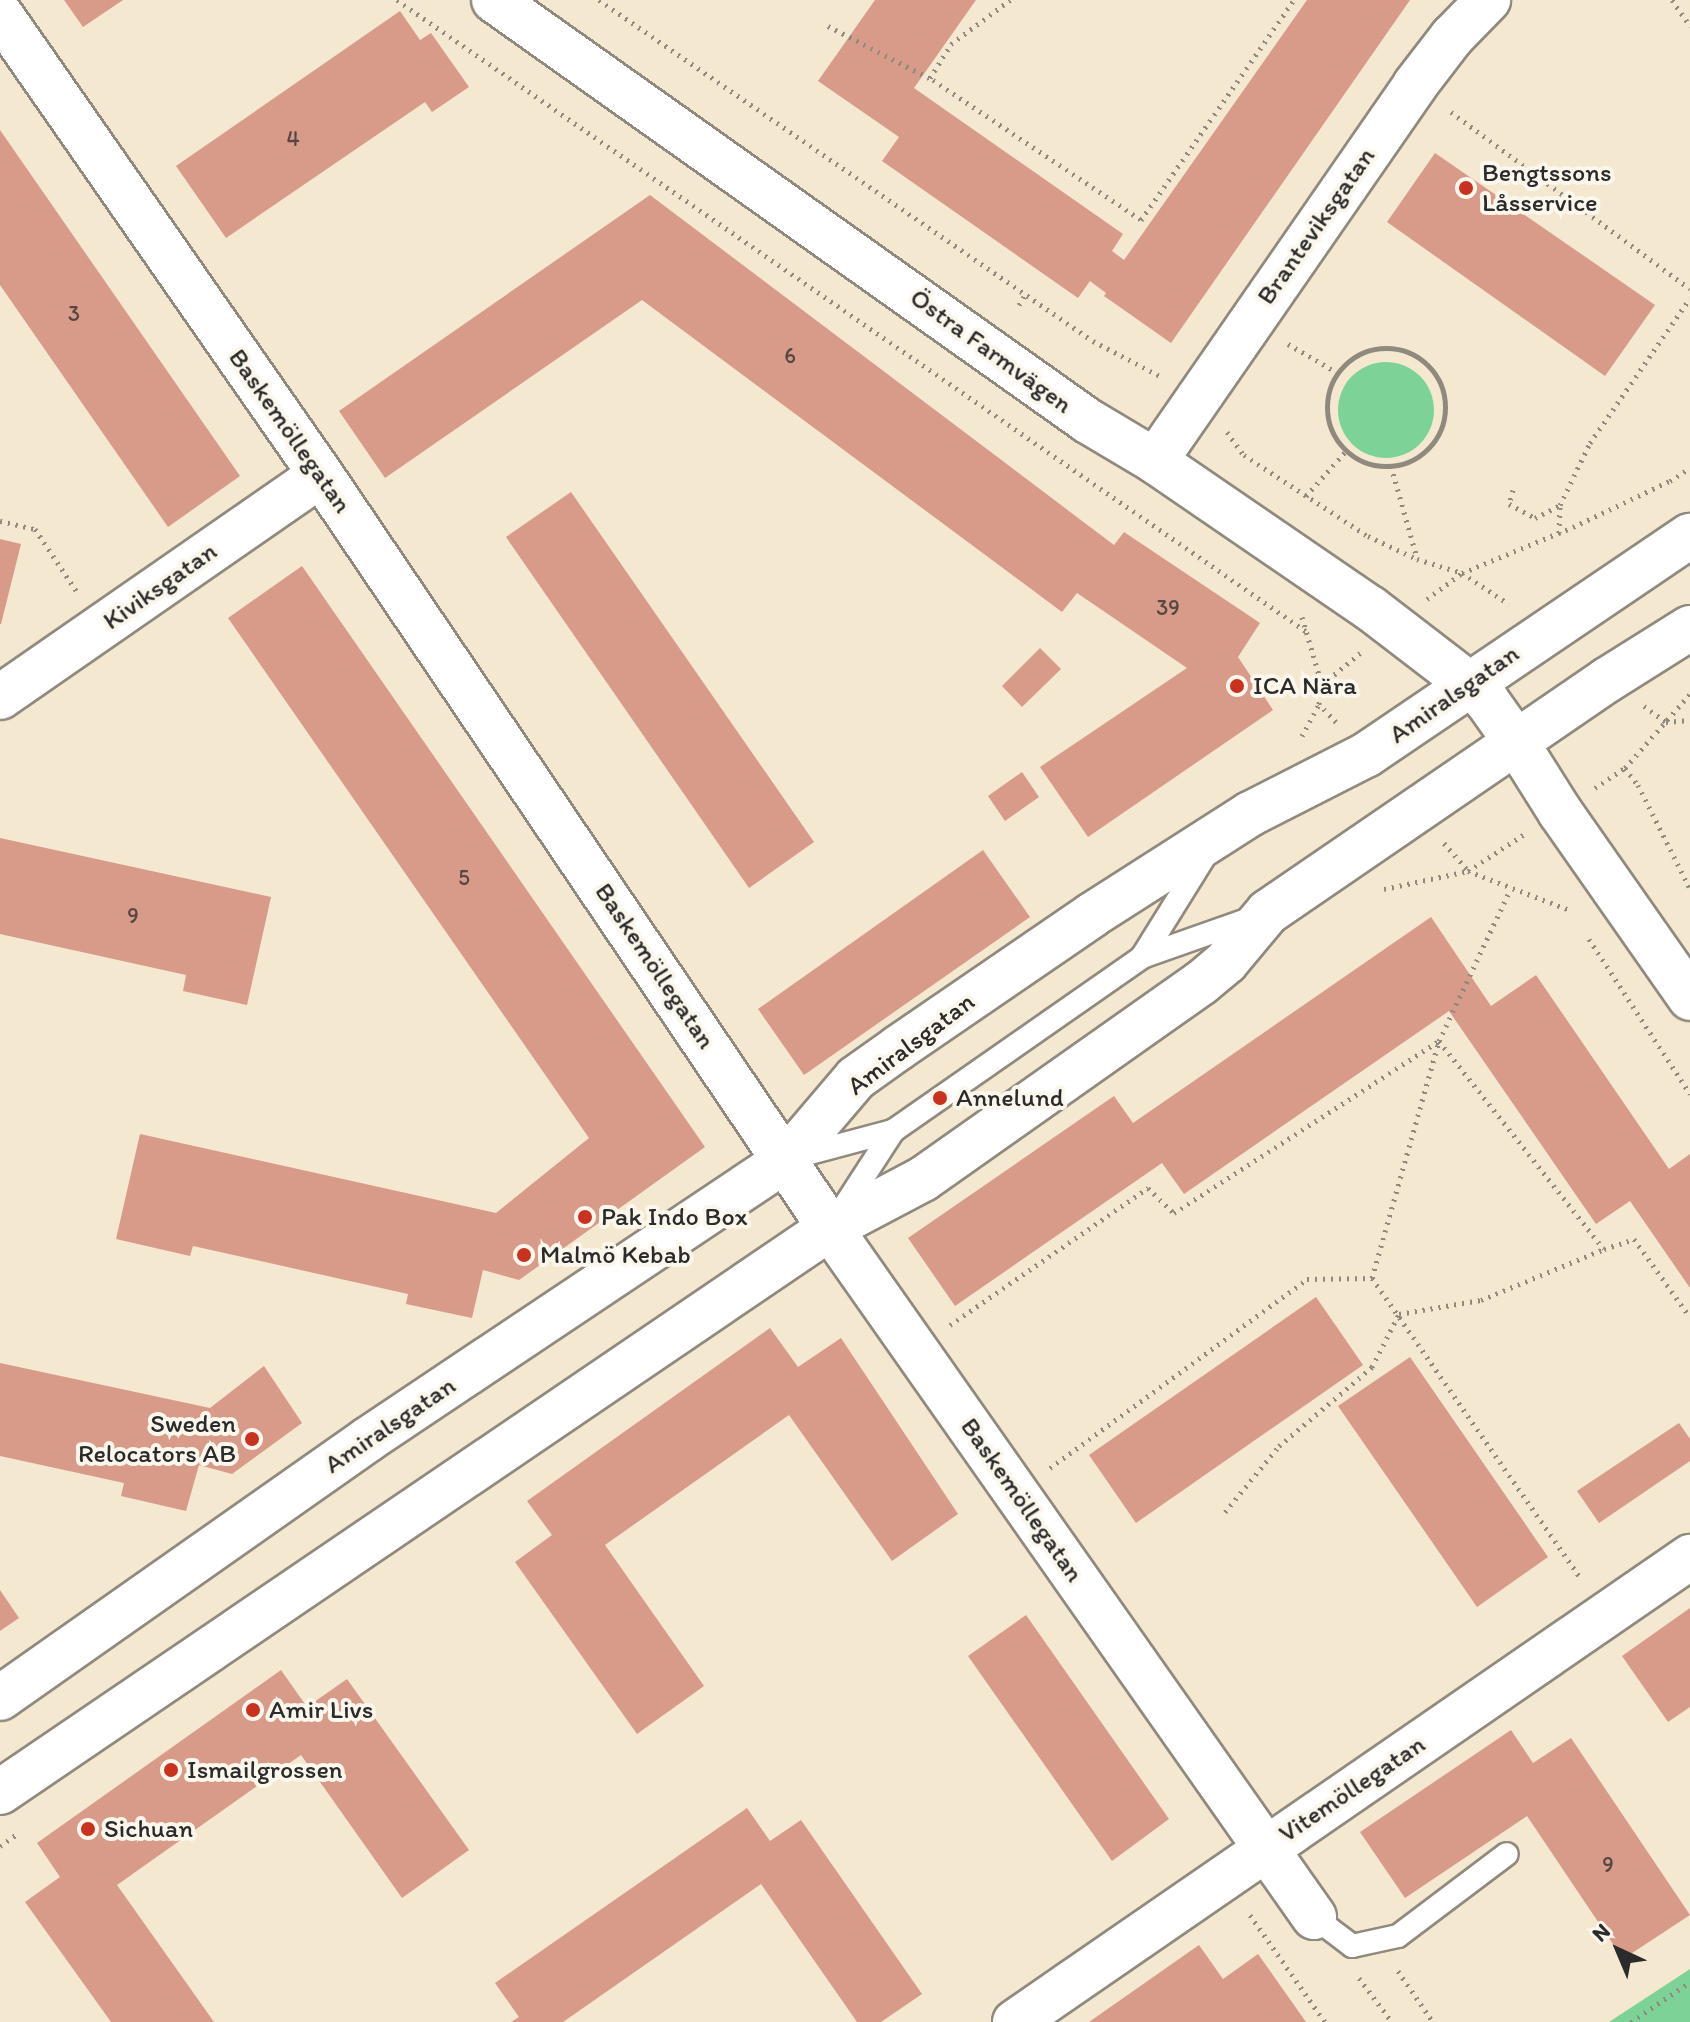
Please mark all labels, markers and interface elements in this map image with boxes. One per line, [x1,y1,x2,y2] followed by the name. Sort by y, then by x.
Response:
[286,126,300,152] house number: 4
[1250,142,1382,310] street label: Branteviksgatan
[1482,157,1612,218] place label: Bengtssons Låsservice
[1457,179,1475,197] marker: Bengtssons Låsservice
[904,282,1078,420] street label: Östra Farmvägen
[68,301,80,327] house number: 3
[222,343,358,519] street label: Baskemöllegatan
[784,343,796,369] house number: 6
[97,535,223,637] street label: Kiviksgatan
[1156,595,1180,621] house number: 39
[1383,638,1525,750] street label: Amiralsgatan
[1253,670,1357,702] place label: ICA Nära
[1228,677,1246,695] marker: ICA Nära
[458,865,470,891] house number: 5
[588,877,722,1055] street label: Baskemöllegatan
[127,903,139,929] house number: 9
[841,986,981,1102] street label: Amiralsgatan
[956,1082,1064,1114] place label: Annelund
[931,1089,949,1107] marker: Annelund
[601,1201,748,1233] place label: Pak Indo Box
[576,1208,594,1226] marker: Pak Indo Box
[540,1239,690,1271] place label: Malmö Kebab
[515,1246,533,1264] marker: Malmö Kebab
[319,1370,461,1480] street label: Amiralsgatan
[78,1408,236,1470] place label: Sweden Relocators AB
[954,1412,1090,1588] street label: Baskemöllegatan
[243,1430,261,1448] marker: Sweden Relocators AB
[269,1694,373,1726] place label: Amir Livs
[244,1701,262,1719] marker: Amir Livs
[1273,1729,1431,1849] street label: Vitemöllegatan
[187,1754,343,1786] place label: Ismailgrossen
[162,1761,180,1779] marker: Ismailgrossen
[104,1813,193,1845] place label: Sichuan
[79,1820,97,1838] marker: Sichuan
[1602,1852,1614,1878] house number: 9
[1578,1910,1658,1990] north arrow
[1586,1918,1616,1947] text: N

